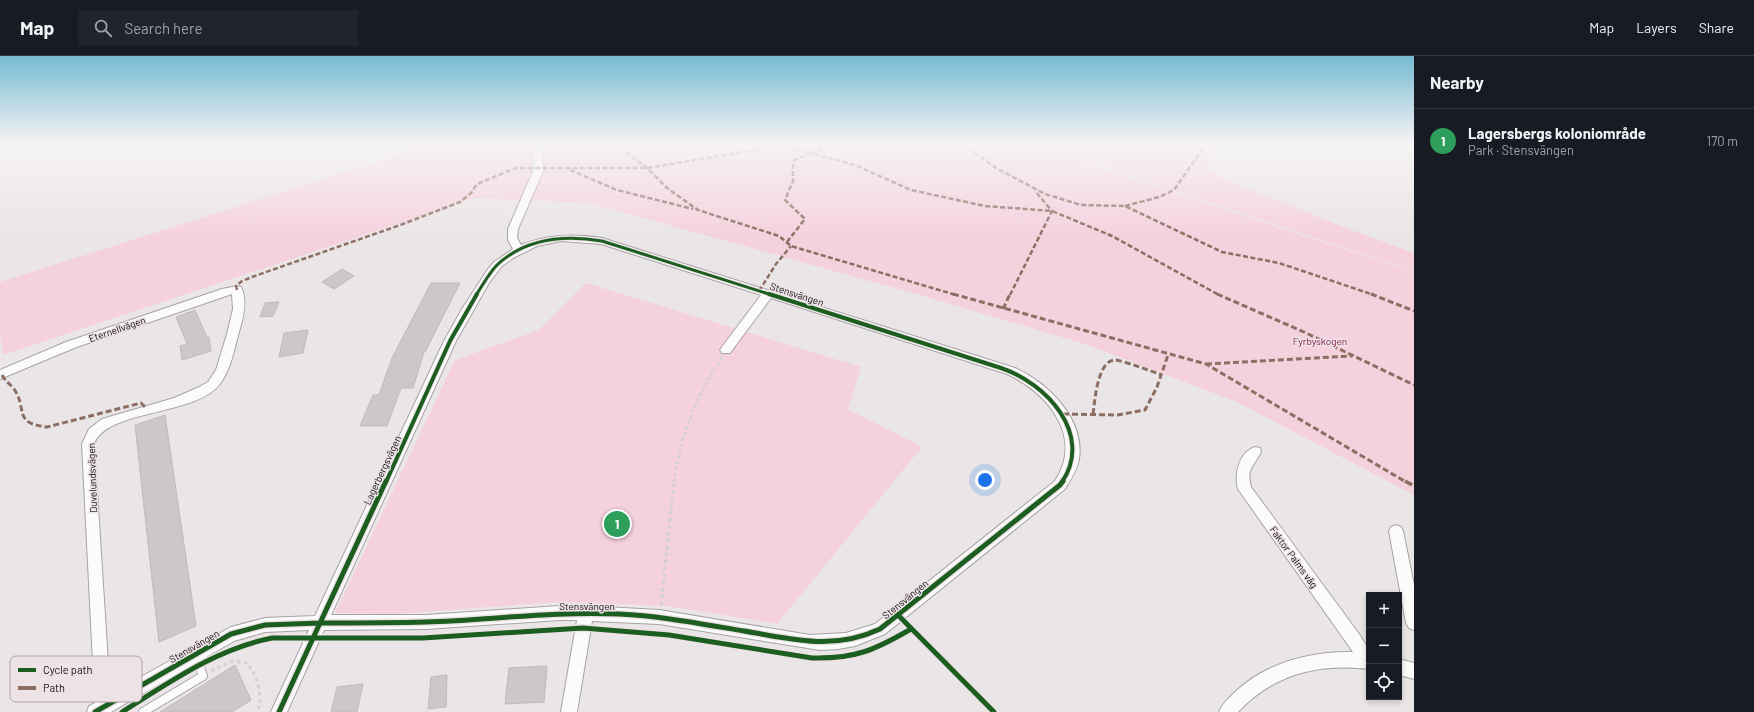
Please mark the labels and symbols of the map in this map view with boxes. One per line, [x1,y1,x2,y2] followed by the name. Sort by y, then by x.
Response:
[769,280,825,308] street label: Stensvängen
[87,314,147,344] street label: Eternellvägen
[1293,335,1347,347] park label: Fyrbyskogen
[361,433,403,507] street label: Lagerbergsvägen
[85,443,99,513] street label: Duvelundsvägen
[975,470,995,490] your location
[604,509,630,539] pin: 1
[1268,524,1320,590] street label: Faktor Palms väg
[880,577,930,621] street label: Stensvängen
[559,600,615,612] street label: Stensvängen
[167,627,221,665] street label: Stensvängen
[10,656,142,702] legend
[43,663,93,676] text: Cycle path
[43,681,65,694] text: Path

